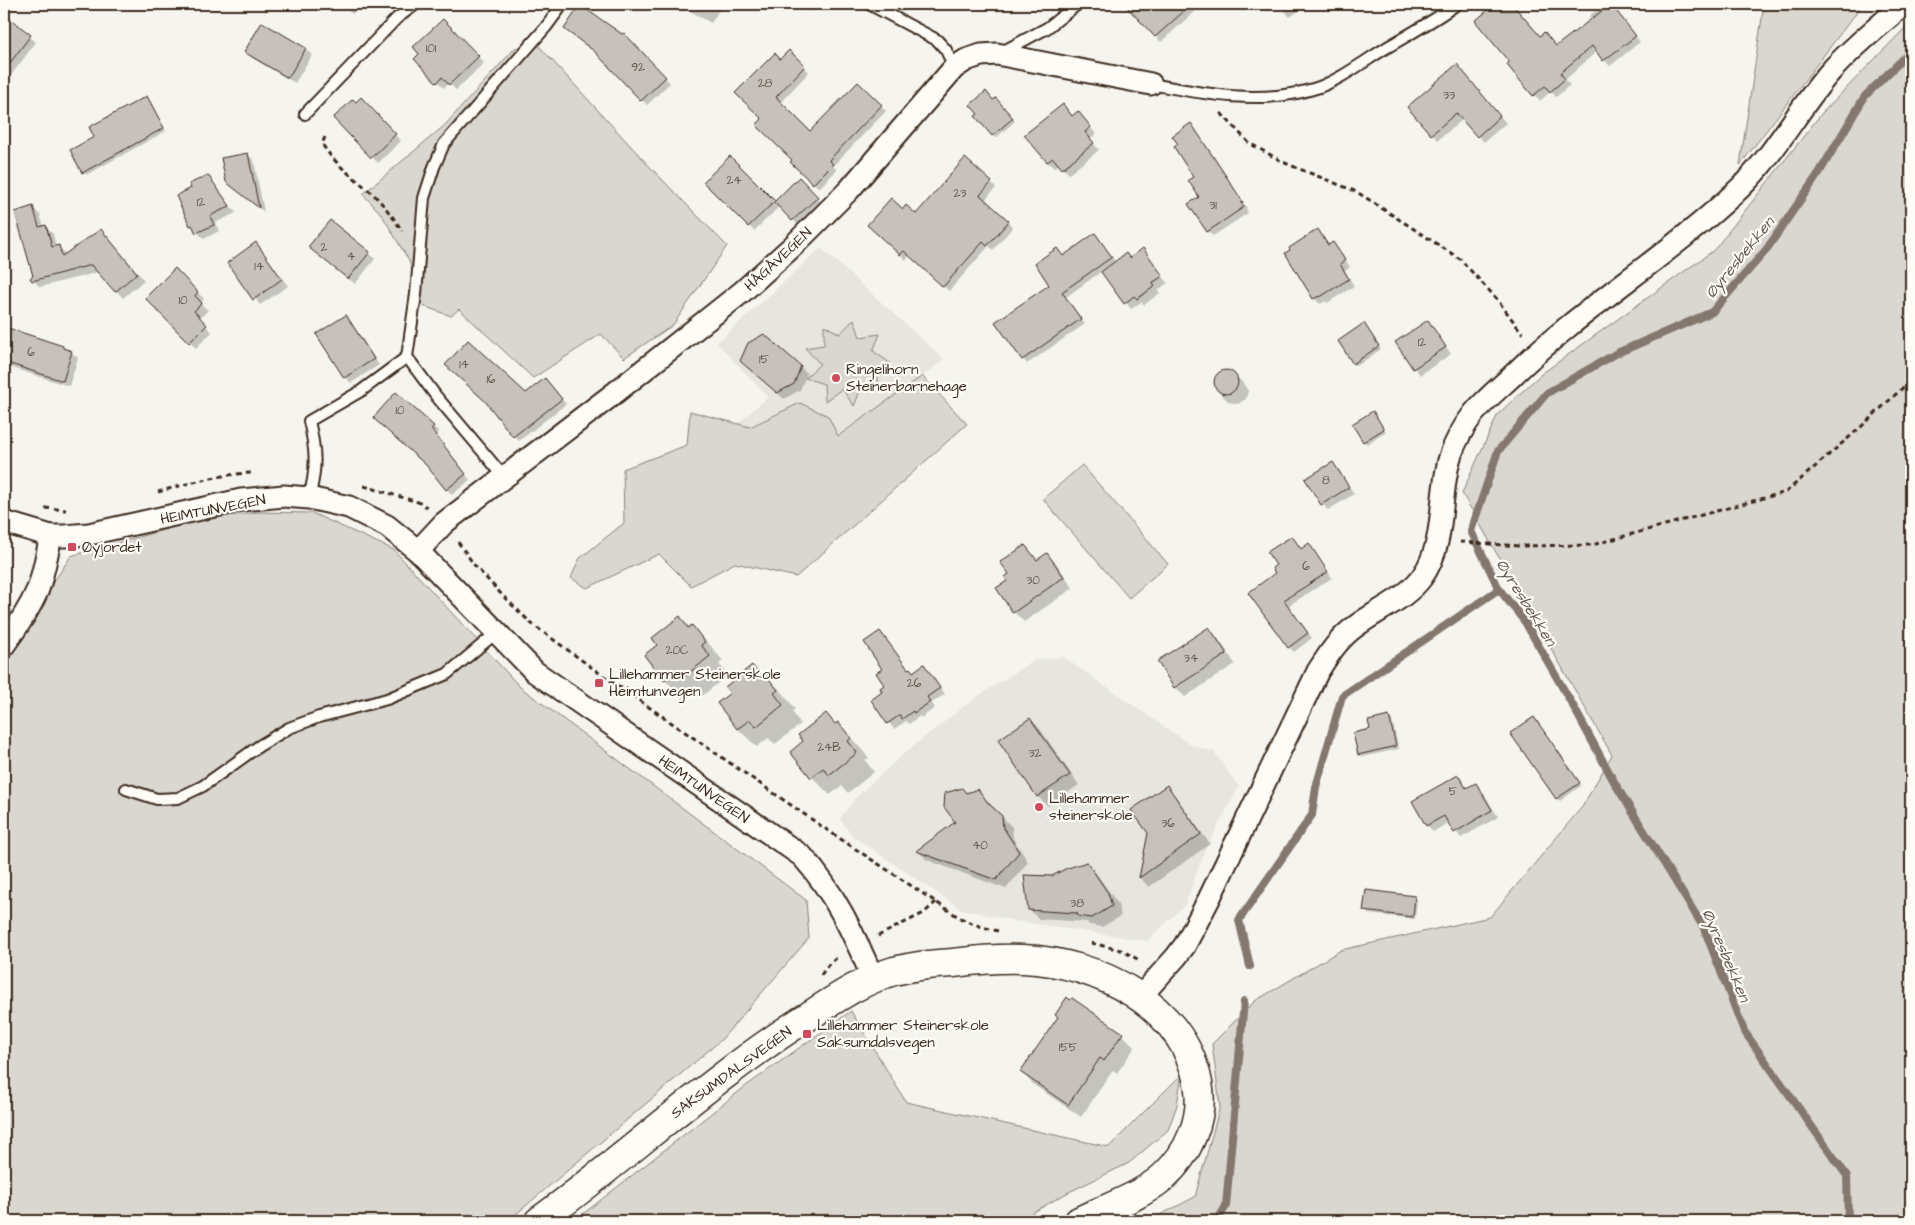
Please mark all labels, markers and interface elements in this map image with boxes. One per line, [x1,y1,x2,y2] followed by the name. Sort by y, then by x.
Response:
[426,40,437,57] house number: 101
[631,59,645,76] house number: 92
[758,75,773,92] house number: 28
[1443,87,1455,104] house number: 33
[726,172,742,189] house number: 24
[954,185,966,202] house number: 23
[197,194,205,211] house number: 12
[1209,197,1217,214] house number: 31
[1700,211,1782,304] water label: Øyresbekken
[740,222,817,296] street label: HÅGÅVEGEN
[321,239,328,256] house number: 2
[347,248,355,265] house number: 4
[254,258,264,275] house number: 14
[178,292,188,309] house number: 10
[1418,334,1426,351] house number: 12
[27,344,35,361] house number: 6
[759,351,770,368] house number: 15
[459,356,469,373] house number: 14
[846,359,967,398] place label: Ringelihorn Steinerbarnehage
[486,371,496,388] house number: 16
[830,372,842,384] marker: Ringelihorn Steinerbarnehage
[395,402,405,419] house number: 10
[1322,472,1330,489] house number: 8
[159,489,268,530] street label: HEIMTUNVEGEN
[82,537,142,559] place label: Øyjordet
[66,541,78,553] marker: Øyjordet
[1490,555,1563,653] water label: Øyresbekken
[1302,558,1310,575] house number: 6
[1026,572,1040,589] house number: 30
[666,642,689,659] house number: 20C
[1184,650,1198,667] house number: 34
[609,664,781,703] place label: Lillehammer Steinerskole Heimtunvegen
[907,675,922,692] house number: 26
[593,677,605,689] marker: Lillehammer Steinerskole Heimtunvegen
[817,739,841,756] house number: 24B
[1029,745,1042,762] house number: 32
[654,750,753,829] street label: HEIMTUNVEGEN
[1449,783,1458,800] house number: 5
[1049,788,1133,826] place label: Lillehammer steinerskole
[1033,801,1045,813] marker: Lillehammer steinerskole
[1161,815,1175,832] house number: 36
[972,837,988,854] house number: 40
[1070,895,1084,912] house number: 38
[1696,906,1756,1007] water label: Øyresbekken
[817,1015,989,1054] place label: Lillehammer Steinerskole Saksumdalsvegen
[666,1021,796,1124] street label: SAKSUMDALSVEGEN
[801,1028,813,1040] marker: Lillehammer Steinerskole Saksumdalsvegen
[1059,1039,1078,1056] house number: 155

